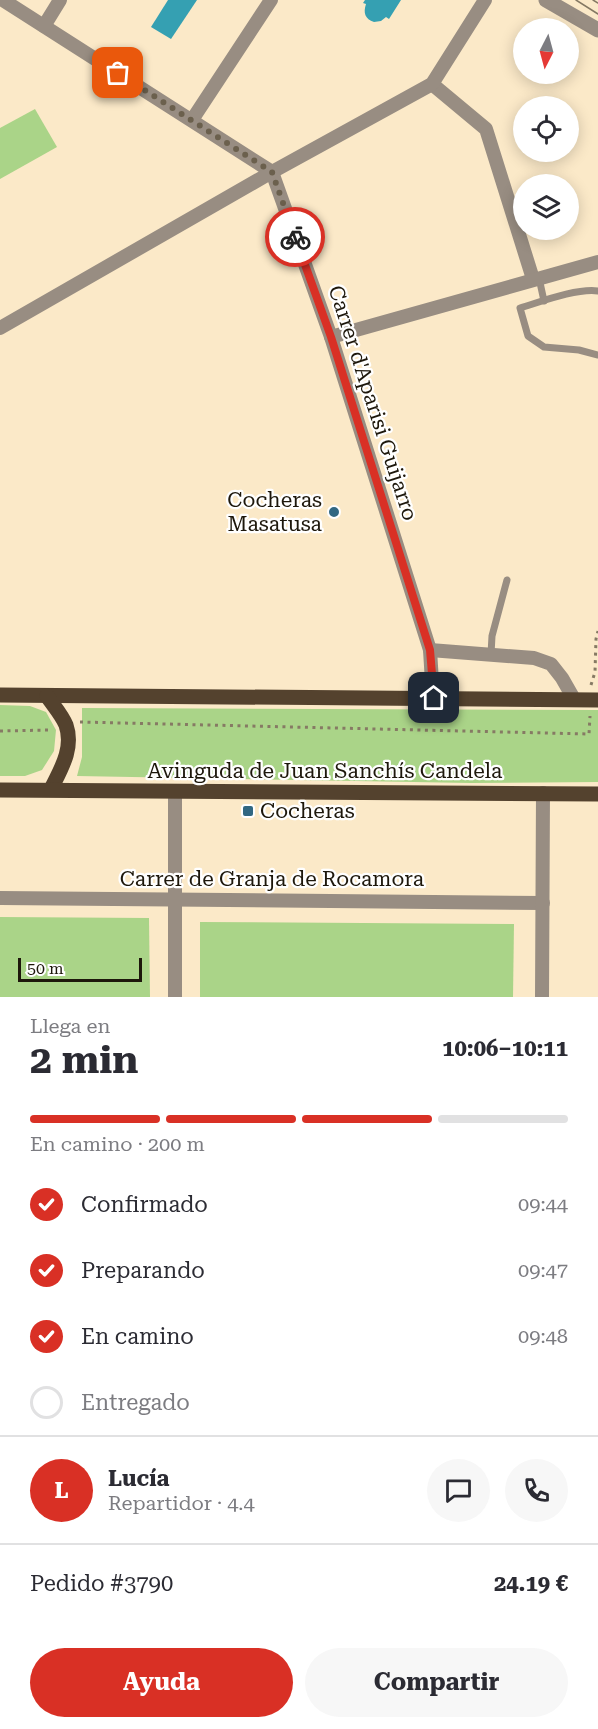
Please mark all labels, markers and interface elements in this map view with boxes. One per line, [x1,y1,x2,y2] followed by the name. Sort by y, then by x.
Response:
[513,18,579,84] north arrow
[513,18,579,240] map controls
[92,47,143,98] pin
[101,56,134,89] icon: bag
[513,96,579,162] button: locate
[513,174,579,240] button: layers
[265,207,325,267] courier
[279,221,312,254] icon: bike
[324,282,422,524] street label: Carrer d'Aparisi Guijarro
[227,488,323,536] place label: Cocheras Masatusa
[327,505,341,519] marker: Cocheras Masatusa
[408,672,459,723] pin
[417,681,450,714] icon: home
[148,759,503,783] street label: Avinguda de Juan Sanchís Candela
[260,799,355,823] place label: Cocheras
[241,804,255,818] marker: Cocheras
[120,867,425,891] street label: Carrer de Granja de Rocamora
[18,955,142,983] scale bar
[27,959,64,978] text: 50 m
[30,1014,110,1038] text: Llega en
[442,1036,568,1061] text: 10:06–10:11
[30,1037,138,1083] text: 2 min
[30,1132,205,1156] text: En camino · 200 m
[30,1188,63,1221] icon: check
[81,1192,208,1217] text: Confirmado
[518,1192,568,1216] text: 09:44
[30,1254,63,1287] icon: check
[81,1258,205,1283] text: Preparando
[518,1258,568,1282] text: 09:47
[30,1320,63,1353] icon: check
[81,1324,194,1349] text: En camino
[518,1324,568,1348] text: 09:48
[81,1390,190,1415] text: Entregado
[427,1459,490,1522] button: chat
[505,1459,568,1522] button: phone
[108,1466,169,1491] text: Lucía
[54,1478,69,1503] text: L
[108,1491,255,1515] text: Repartidor · 4.4
[30,1571,173,1596] text: Pedido #3790
[494,1571,568,1596] text: 24.19 €
[30,1648,293,1717] button: Ayuda
[305,1648,568,1717] button: Compartir

